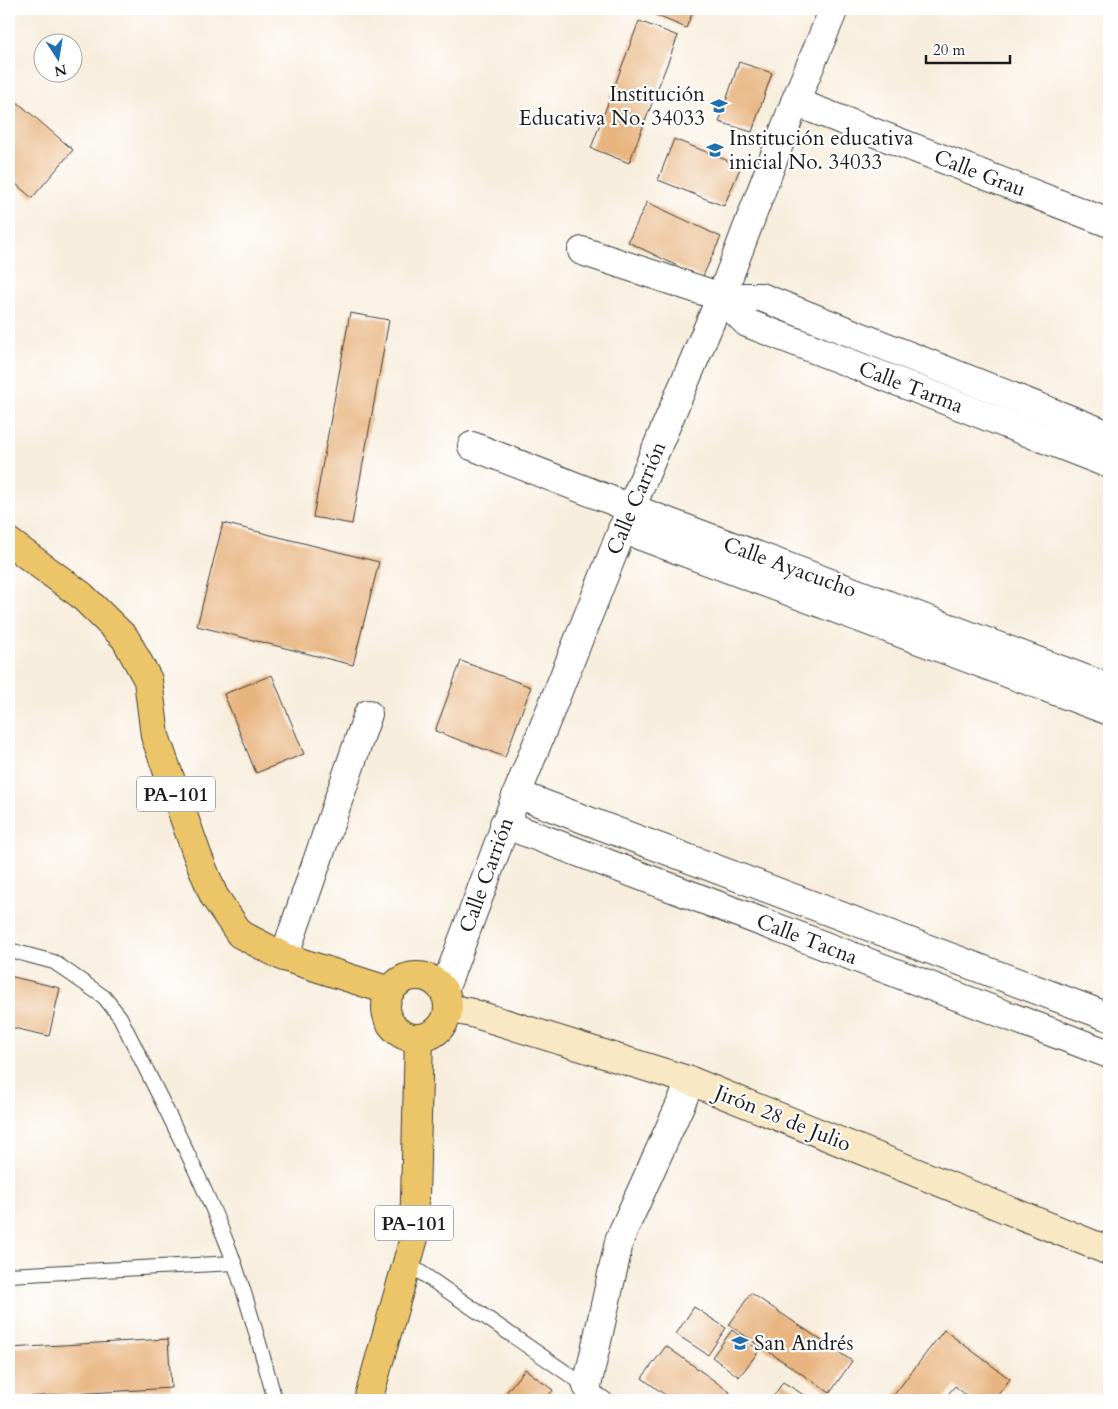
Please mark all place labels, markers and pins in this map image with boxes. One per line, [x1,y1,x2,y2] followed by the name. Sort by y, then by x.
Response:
[519,80,705,133] place label: Institución Educativa No. 34033
[709,96,729,116] school or university icon: Institución Educativa No. 34033
[729,124,913,177] place label: Institución educativa inicial No. 34033
[705,140,725,160] school or university icon: Institución educativa inicial No. 34033
[754,1329,853,1358] place label: San Andrés
[730,1333,750,1353] school or university icon: San Andrés

